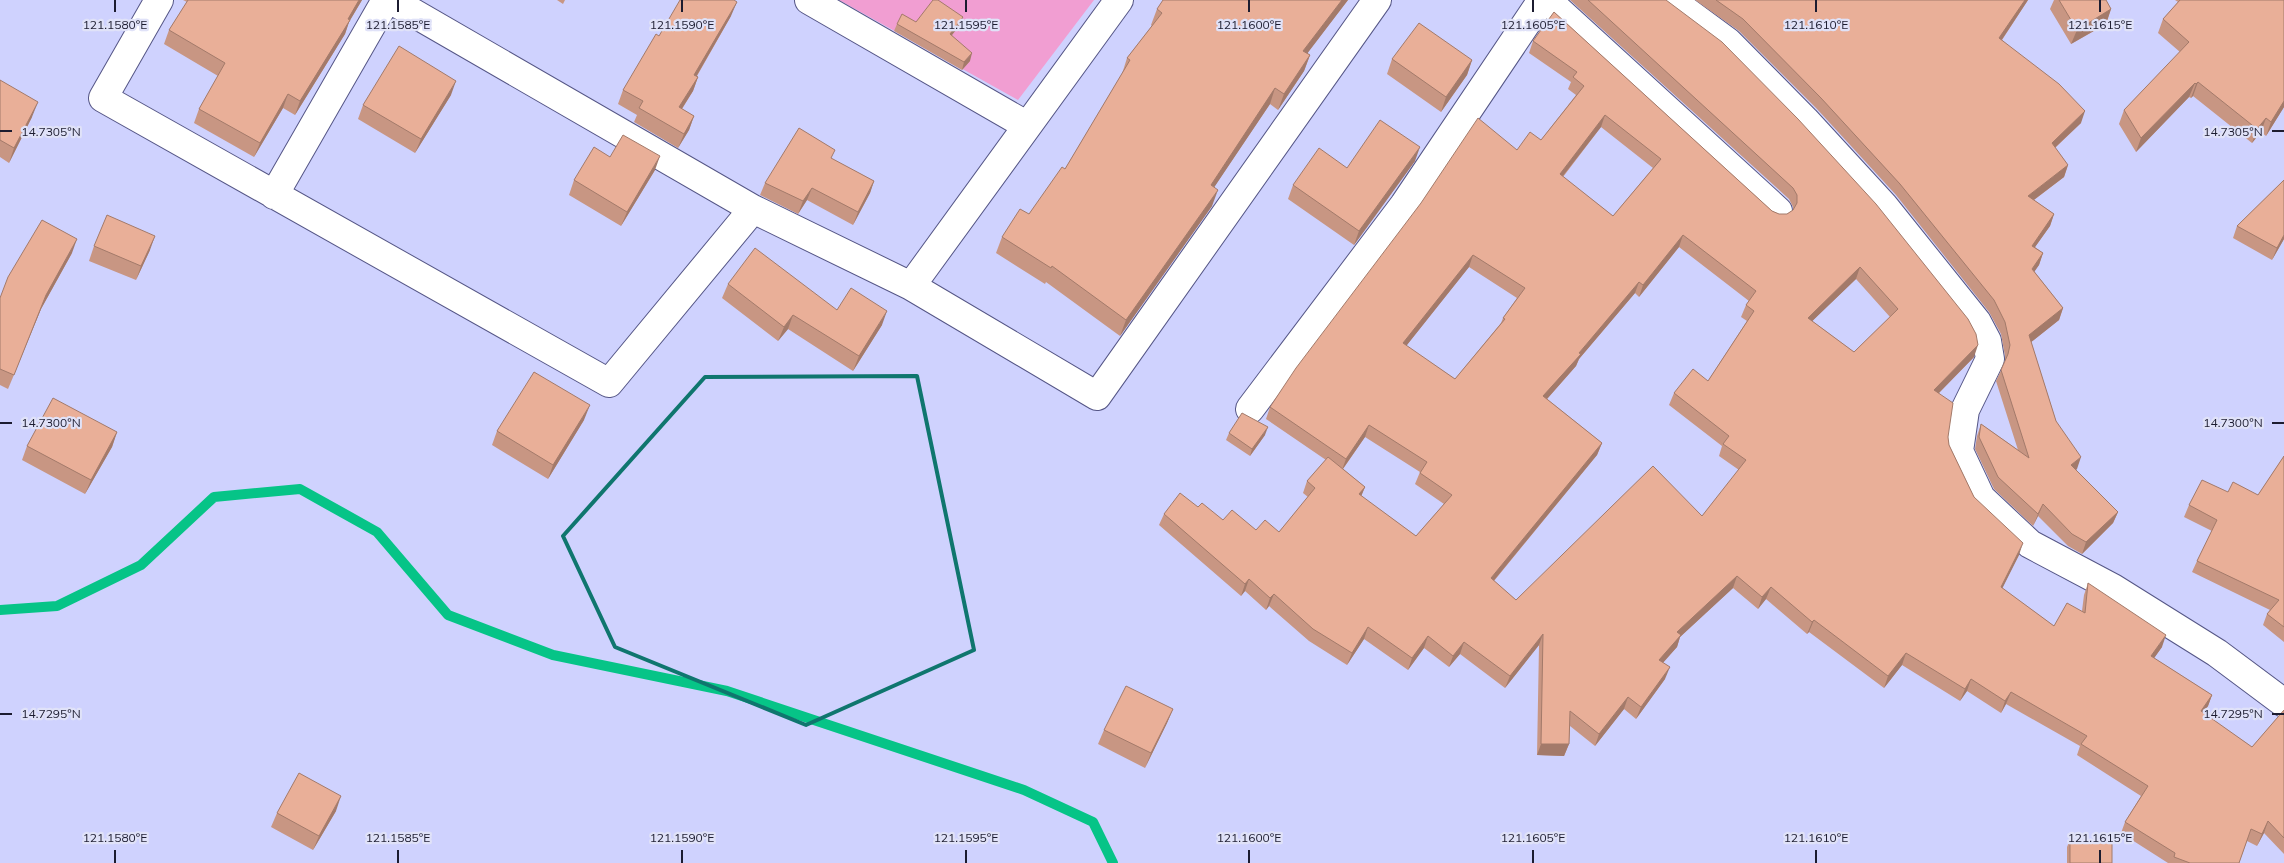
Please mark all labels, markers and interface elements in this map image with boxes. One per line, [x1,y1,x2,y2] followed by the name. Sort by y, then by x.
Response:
[83,17,147,32] text: 121.1580°E
[366,17,430,32] text: 121.1585°E
[650,17,714,32] text: 121.1590°E
[934,17,998,32] text: 121.1595°E
[1217,17,1281,32] text: 121.1600°E
[1501,17,1565,32] text: 121.1605°E
[1784,17,1848,32] text: 121.1610°E
[2068,17,2132,32] text: 121.1615°E
[21,124,81,139] text: 14.7305°N
[2203,124,2263,139] text: 14.7305°N
[21,415,81,430] text: 14.7300°N
[2203,415,2263,430] text: 14.7300°N
[21,706,81,721] text: 14.7295°N
[2203,706,2263,721] text: 14.7295°N
[83,830,147,845] text: 121.1580°E
[366,830,430,845] text: 121.1585°E
[650,830,714,845] text: 121.1590°E
[934,830,998,845] text: 121.1595°E
[1217,830,1281,845] text: 121.1600°E
[1501,830,1565,845] text: 121.1605°E
[1784,830,1848,845] text: 121.1610°E
[2068,830,2132,845] text: 121.1615°E

